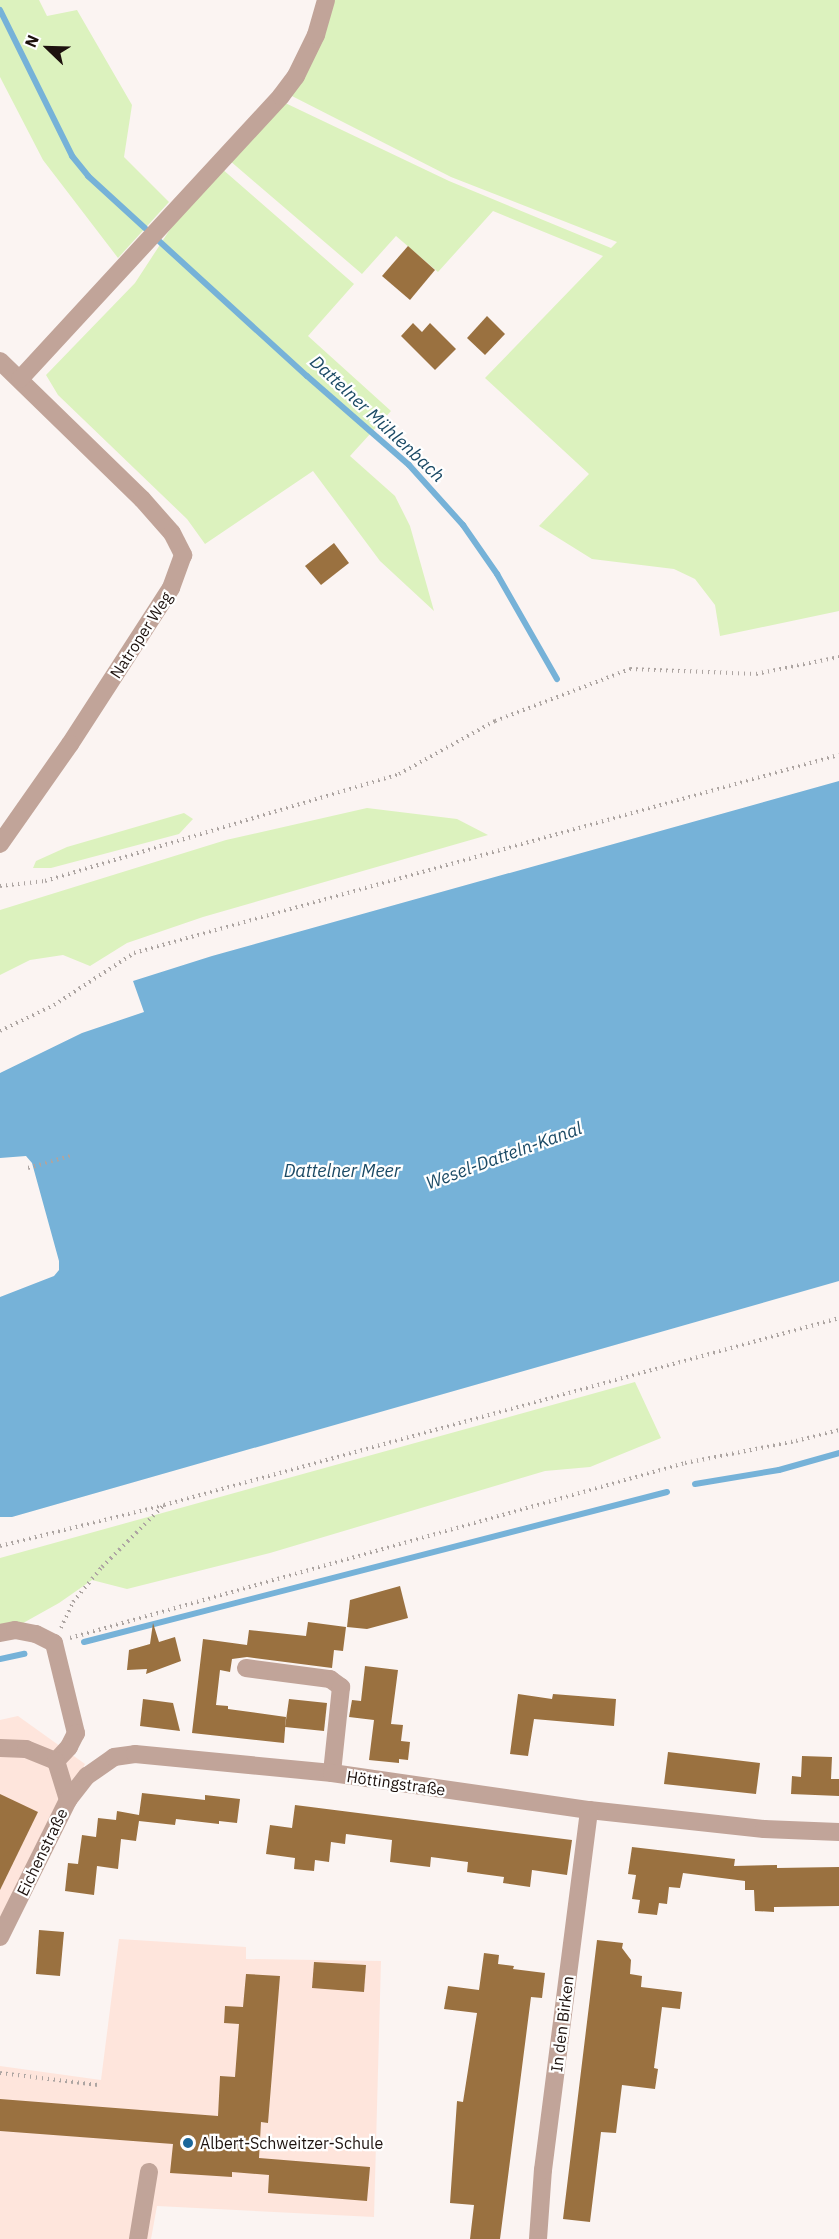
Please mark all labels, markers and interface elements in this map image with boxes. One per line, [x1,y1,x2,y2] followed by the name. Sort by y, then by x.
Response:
[18,18,78,78] north arrow
[20,32,43,50] text: N
[305,351,449,487] water label: Dattelner Mühlenbach
[106,588,176,682] street label: Natroper Weg
[423,1118,585,1194] water label: Wesel-Datteln-Kanal
[284,1160,400,1182] water label: Dattelner Meer
[345,1767,447,1799] street label: Höttingstraße
[13,1805,71,1899] street label: Eichenstraße
[547,1975,577,2073] street label: In den Birken
[200,2133,383,2153] place label: Albert-Schweitzer-Schule
[181,2136,195,2150] marker: Albert-Schweitzer-Schule

